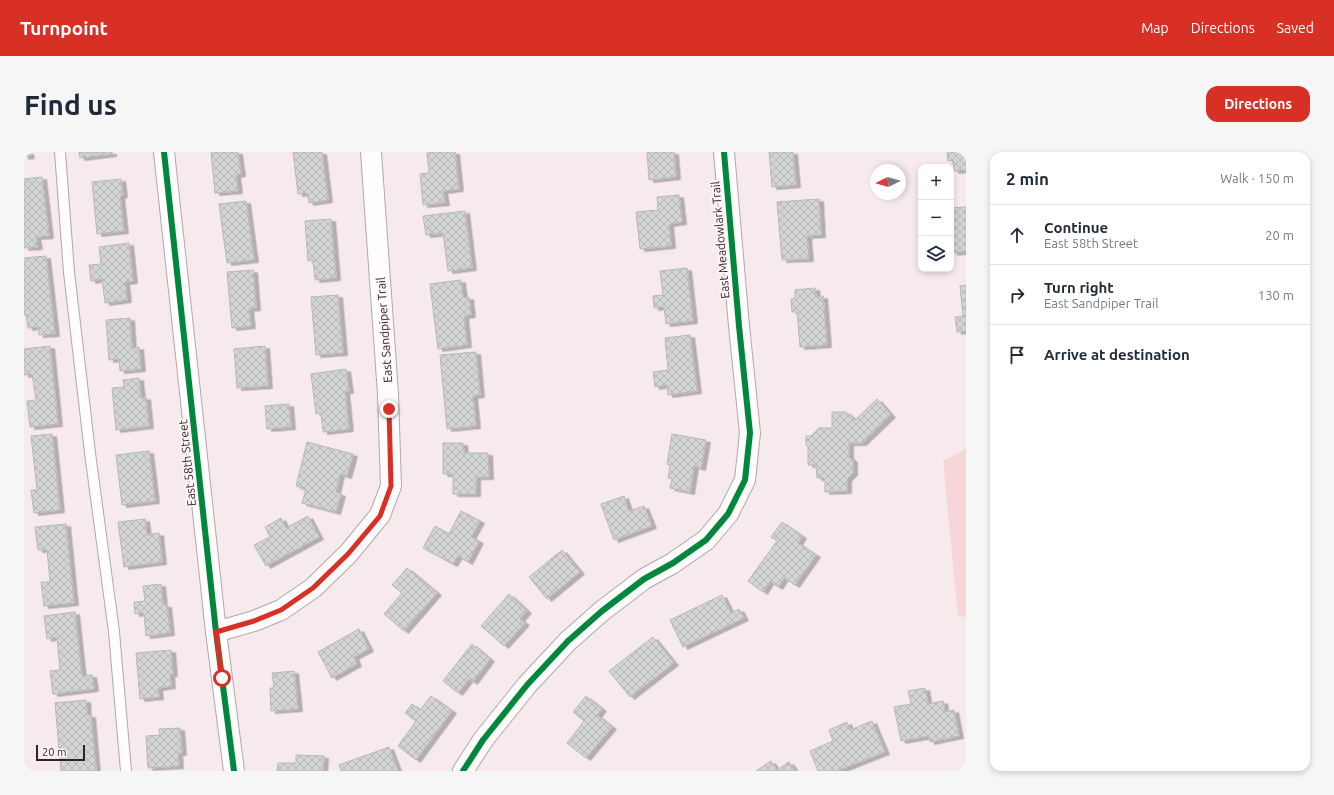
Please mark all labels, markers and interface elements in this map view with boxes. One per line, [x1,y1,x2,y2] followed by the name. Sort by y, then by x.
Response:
[20,17,108,39] text: Turnpoint
[1141,20,1169,36] text: Map
[1191,20,1255,36] text: Directions
[1277,20,1314,36] text: Saved
[1206,86,1310,122] button: Directions
[24,89,117,120] text: Find us
[870,164,906,200] north arrow
[918,164,954,272] map controls
[918,164,954,200] button: +
[1006,169,1049,188] text: 2 min
[1220,171,1294,185] text: Walk · 150 m
[708,181,732,299] street label: East Meadowlark Trail
[918,200,954,236] button: −
[1044,219,1108,236] text: Continue
[1006,224,1028,246] icon: ahead
[1265,228,1294,242] text: 20 m
[918,236,954,272] button: layers
[1044,236,1138,250] text: East 58th Street
[374,277,394,383] street label: East Sandpiper Trail
[1044,279,1114,296] text: Turn right
[1006,284,1028,306] icon: right
[1258,288,1294,302] text: 130 m
[1044,296,1159,310] text: East Sandpiper Trail
[1006,344,1028,366] icon: arrive
[1044,346,1190,363] text: Arrive at destination
[380,400,398,418] route end
[176,419,198,507] street label: East 58th Street
[213,669,231,687] route start
[36,743,85,762] scale bar
[42,746,66,758] text: 20 m

